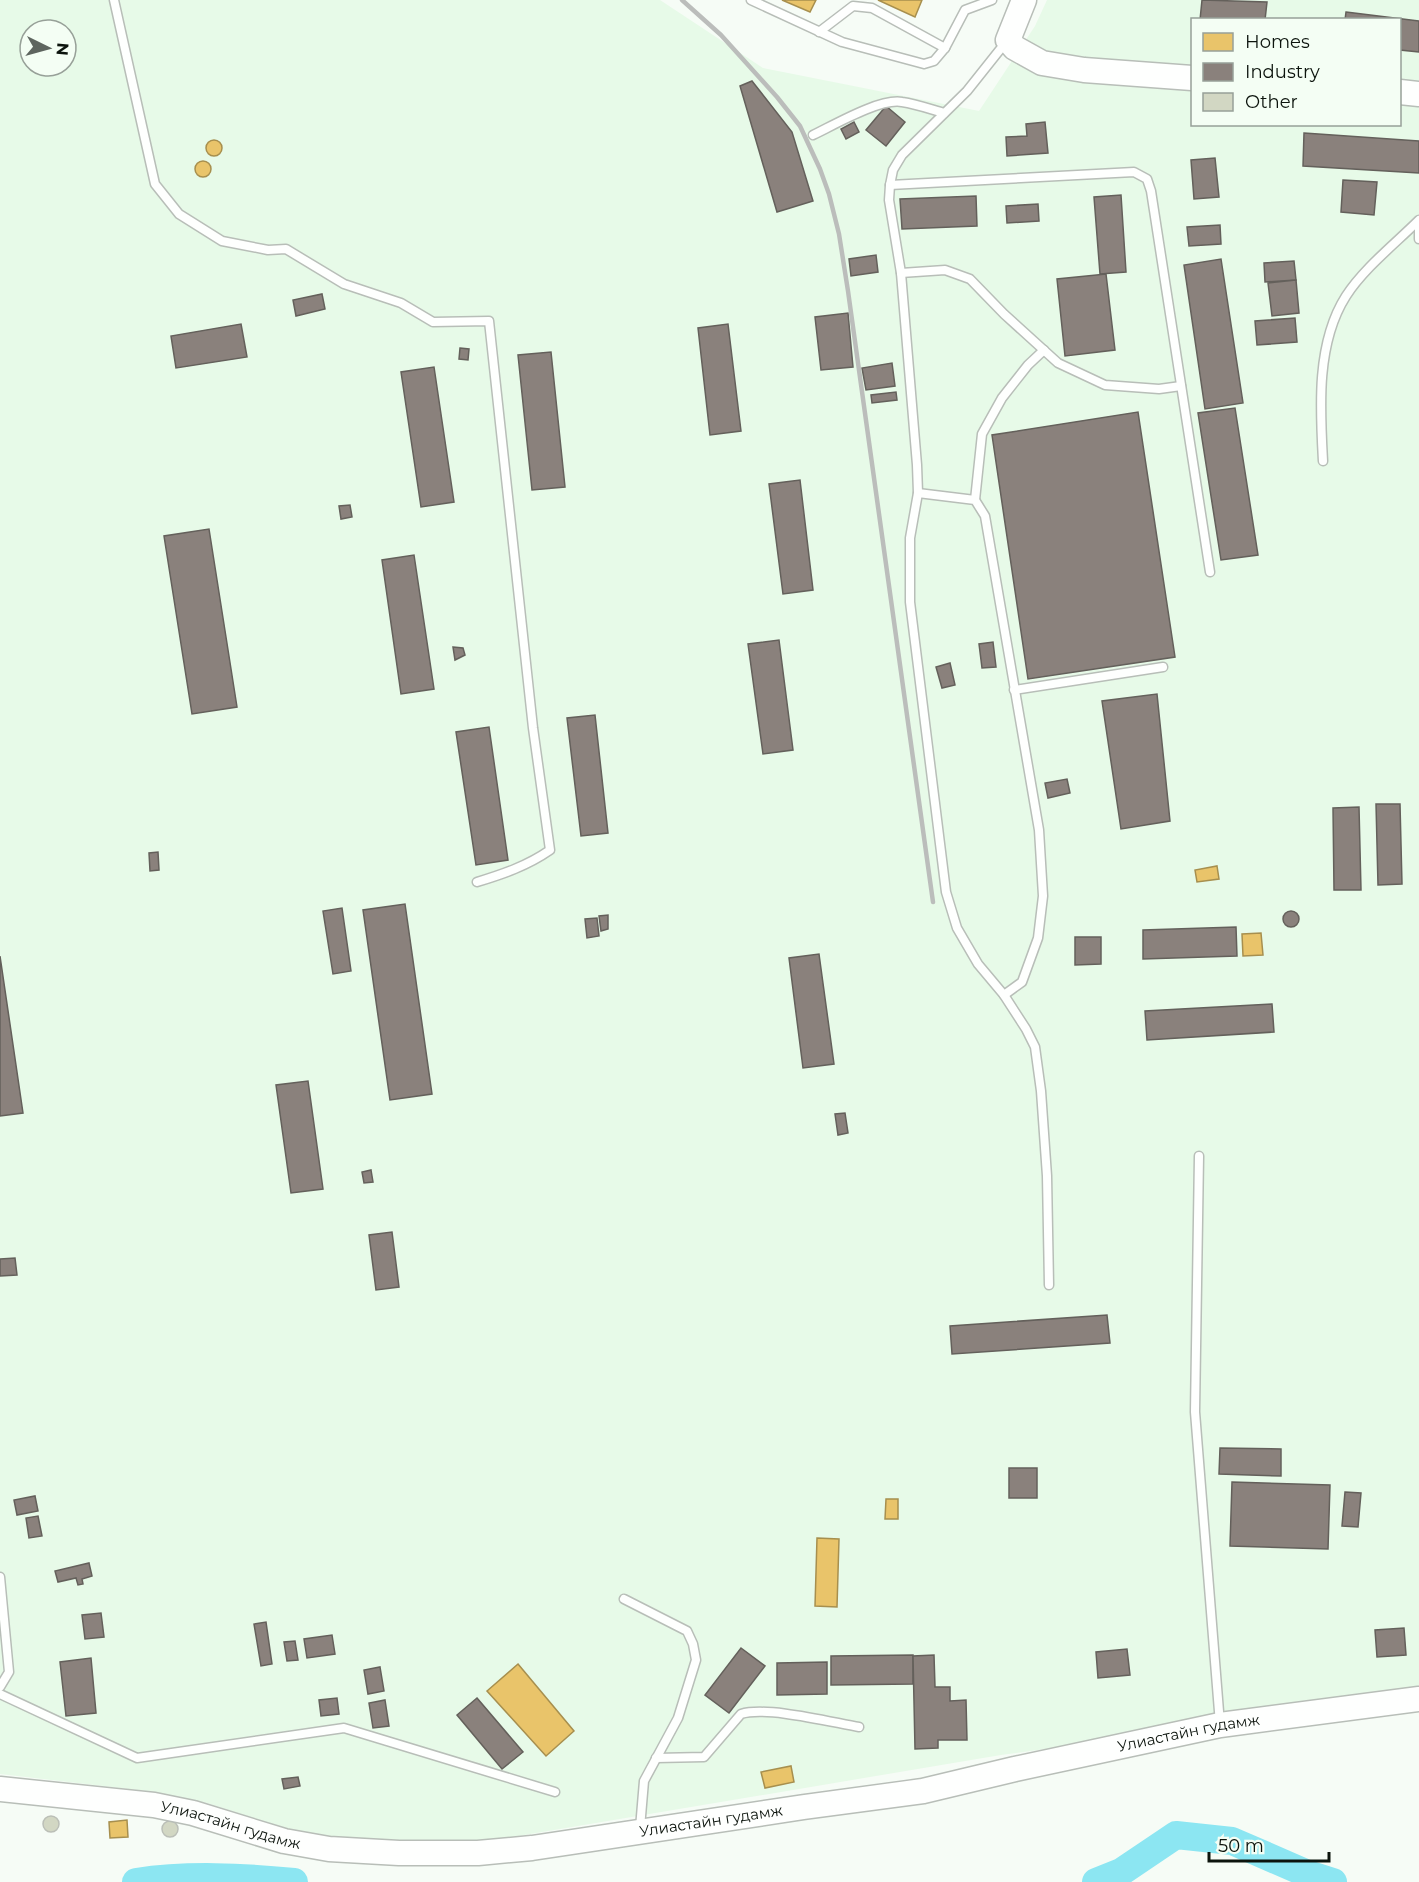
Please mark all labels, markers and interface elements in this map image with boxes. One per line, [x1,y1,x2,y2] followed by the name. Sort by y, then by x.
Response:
[18,18,78,78] north arrow
[1191,18,1401,126] legend
[1245,31,1310,53] text: Homes
[52,42,72,57] text: N
[1245,61,1320,83] text: Industry
[1245,91,1298,113] text: Other
[1116,1710,1261,1756] street label: Улиастайн гудамж
[159,1797,303,1853] street label: Улиастайн гудамж
[638,1800,785,1841] street label: Улиастайн гудамж
[1209,1825,1329,1863] scale bar
[1218,1835,1264,1857] text: 50 m

